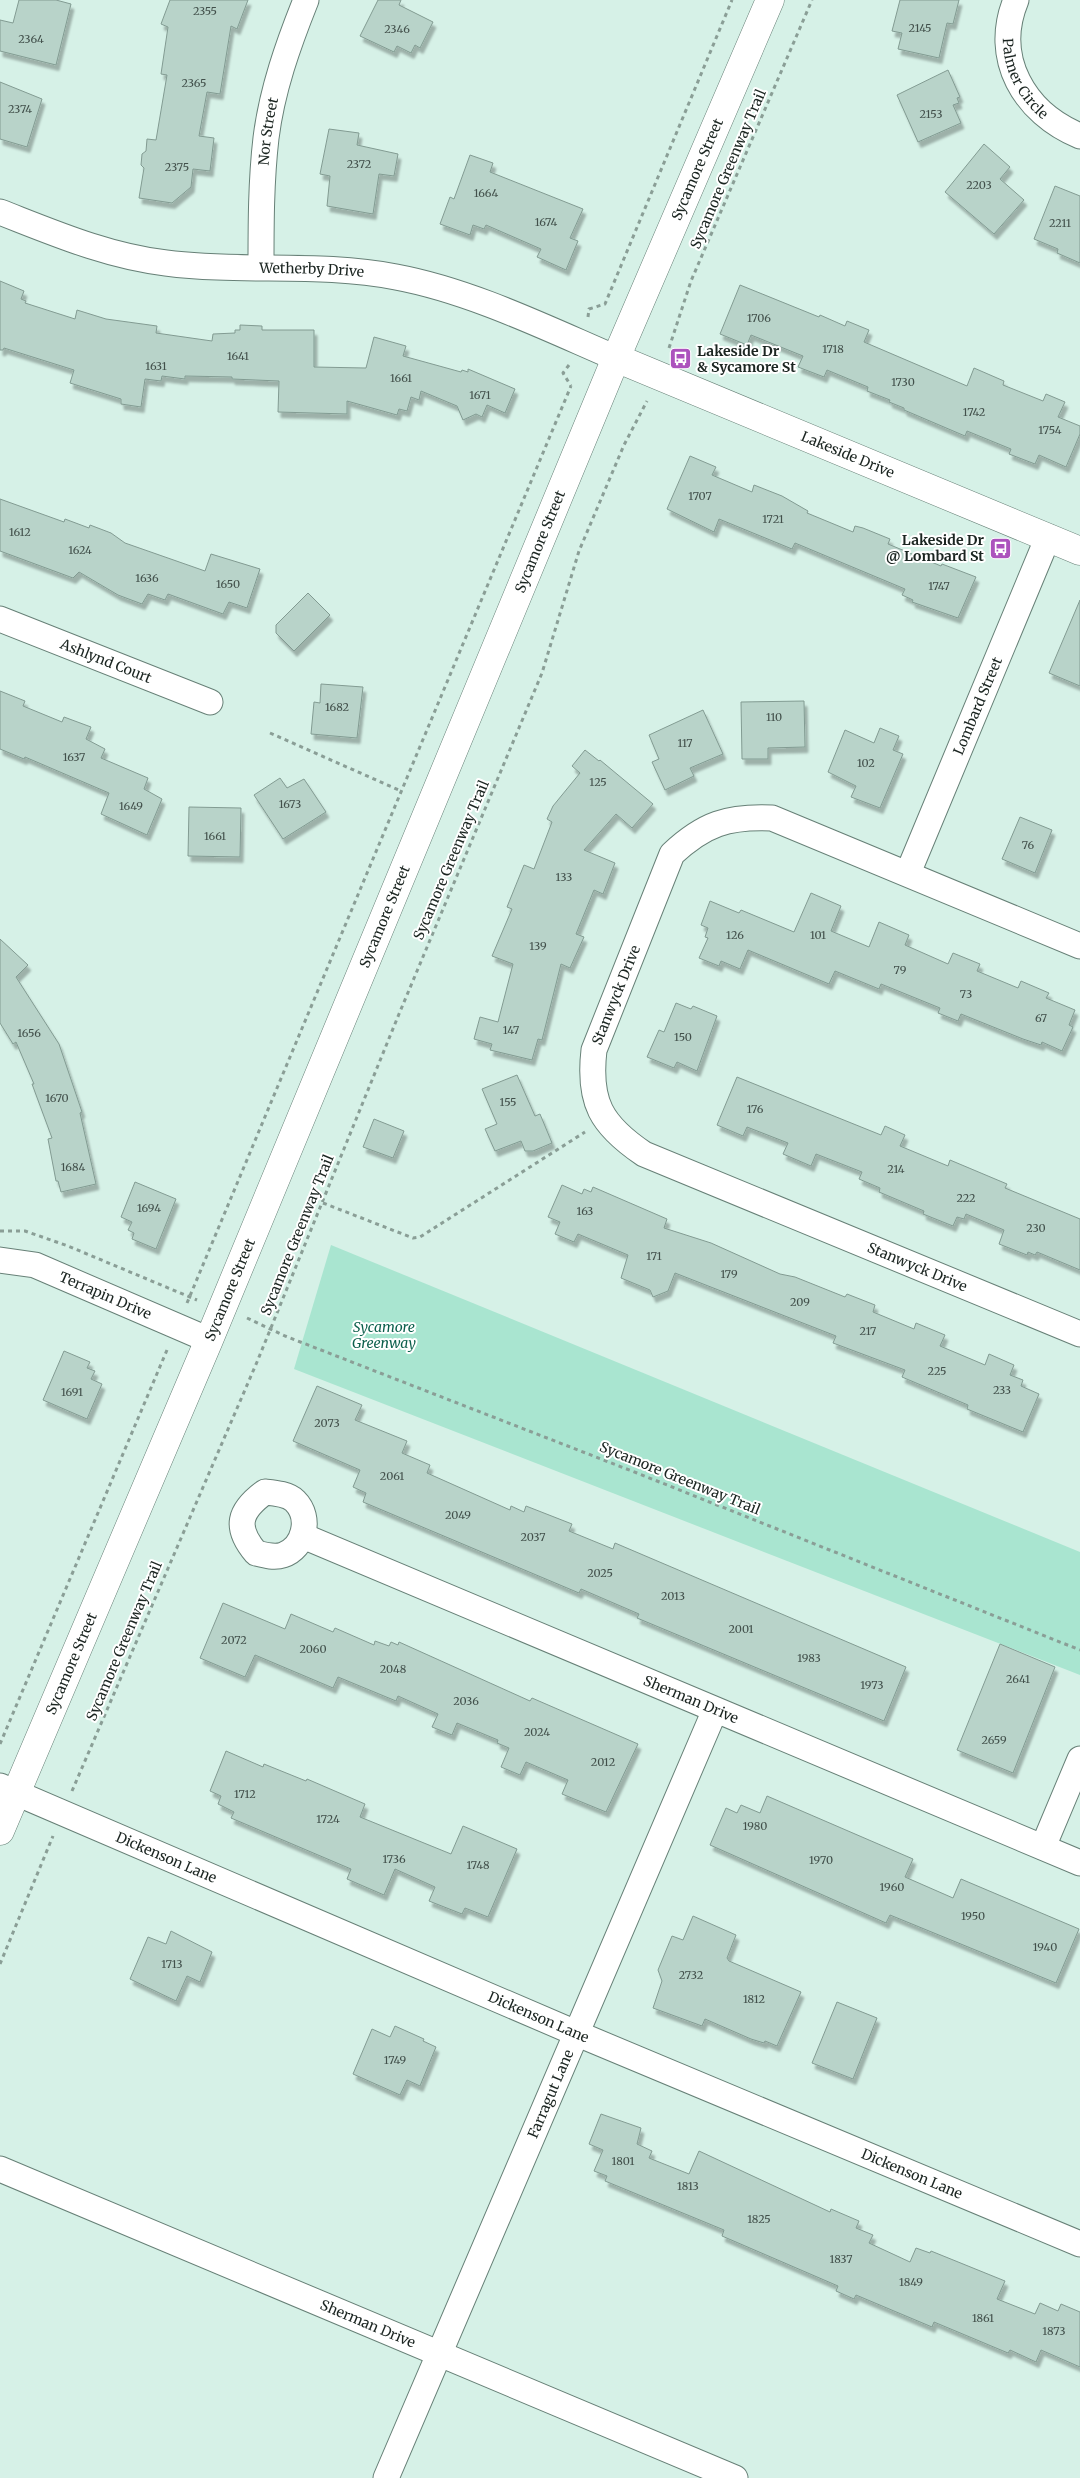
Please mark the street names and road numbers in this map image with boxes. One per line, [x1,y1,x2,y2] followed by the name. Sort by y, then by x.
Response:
[999,38,1052,123] street label: Palmer Circle
[686,86,770,252] street label: Sycamore Greenway Trail
[254,95,282,166] street label: Nor Street
[667,115,727,223] street label: Sycamore Street
[258,259,365,281] street label: Wetherby Drive
[798,427,897,482] street label: Lakeside Drive
[511,487,569,595] street label: Sycamore Street
[57,634,155,687] street label: Ashlynd Court
[949,654,1006,758] street label: Lombard Street
[409,777,493,943] street label: Sycamore Greenway Trail
[355,862,414,970] street label: Sycamore Street
[588,942,644,1048] street label: Stanwyck Drive
[257,1151,338,1318] street label: Sycamore Greenway Trail
[201,1235,259,1344] street label: Sycamore Street
[865,1238,970,1295] street label: Stanwyck Drive
[57,1268,154,1323] street label: Terrapin Drive
[597,1438,764,1519] street label: Sycamore Greenway Trail
[82,1558,166,1724] street label: Sycamore Greenway Trail
[42,1609,101,1717] street label: Sycamore Street
[641,1671,741,1727] street label: Sherman Drive
[113,1828,220,1887] street label: Dickenson Lane
[485,1988,592,2047] street label: Dickenson Lane
[524,2047,578,2141] street label: Farragut Lane
[859,2145,965,2203] street label: Dickenson Lane
[318,2296,418,2352] street label: Sherman Drive

